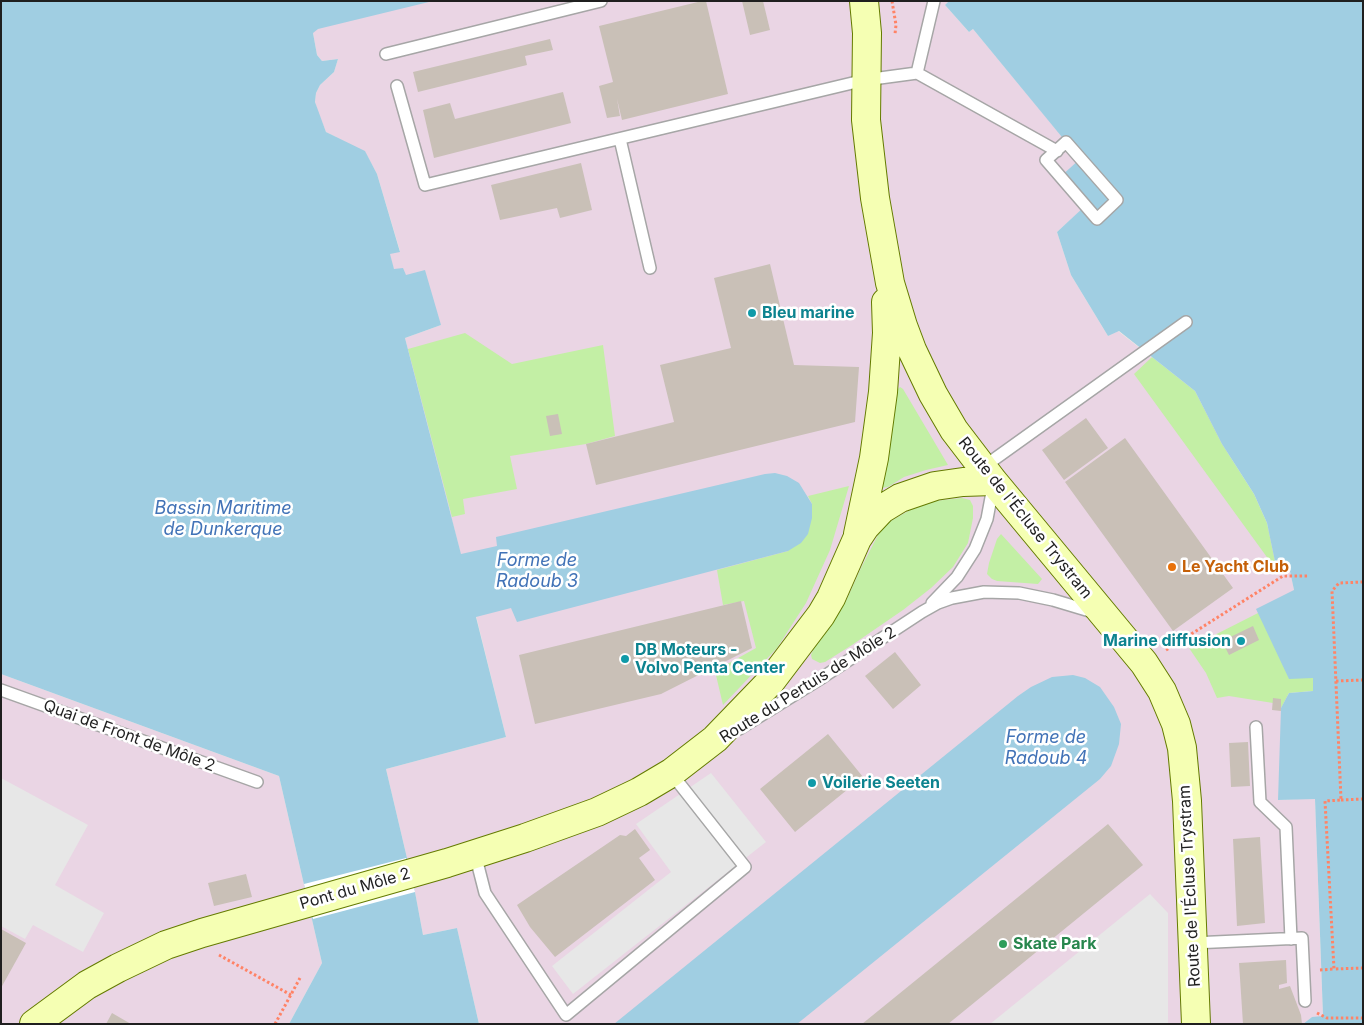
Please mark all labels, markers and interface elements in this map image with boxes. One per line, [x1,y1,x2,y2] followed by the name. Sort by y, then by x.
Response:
[762,303,855,323] place label: Bleu marine
[746,307,758,319] marker: Bleu marine
[954,433,1096,603] street label: Route de l'Écluse Trystram
[154,498,292,540] water label: Bassin Maritime de Dunkerque
[496,550,578,592] water label: Forme de Radoub 3
[1182,557,1289,577] place label: Le Yacht Club
[1166,561,1178,573] marker: Le Yacht Club
[716,623,900,747] street label: Route du Pertuis de Môle 2
[1103,631,1231,651] place label: Marine diffusion
[1235,635,1247,647] marker: Marine diffusion
[635,640,785,678] place label: DB Moteurs - Volvo Penta Center
[619,653,631,665] marker: DB Moteurs - Volvo Penta Center
[41,696,217,776] street label: Quai de Front de Môle 2
[1005,727,1087,770] water label: Forme de Radoub 4
[822,773,940,793] place label: Voilerie Seeten
[806,777,818,789] marker: Voilerie Seeten
[1175,785,1205,987] street label: Route de l'Écluse Trystram
[297,864,413,914] street label: Pont du Môle 2
[1013,934,1097,954] place label: Skate Park
[997,938,1009,950] marker: Skate Park

